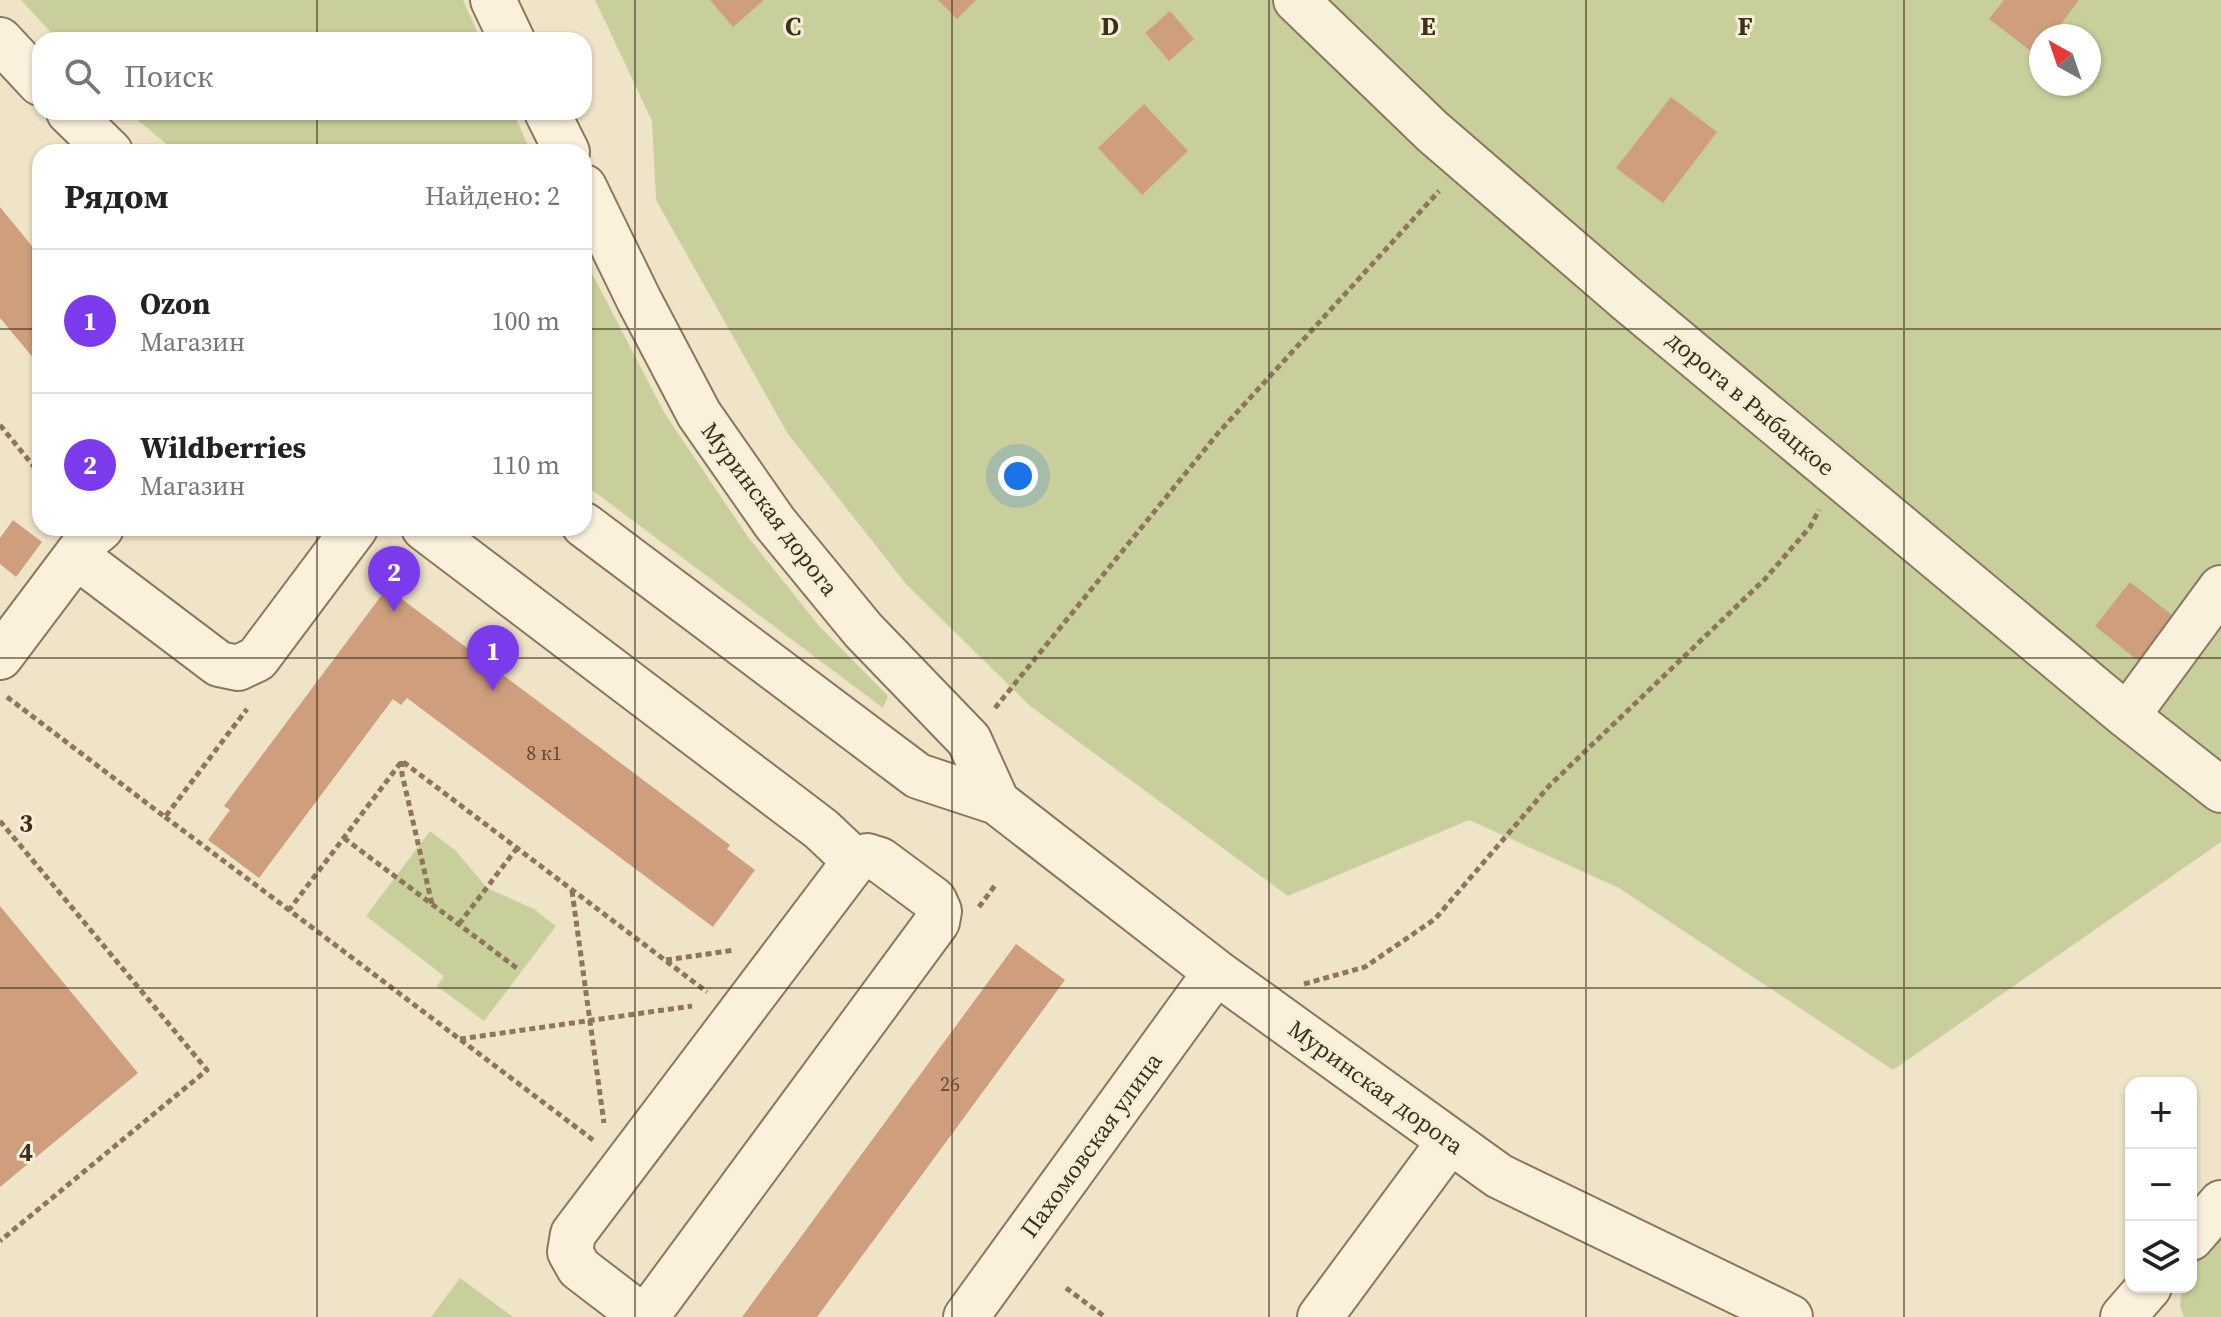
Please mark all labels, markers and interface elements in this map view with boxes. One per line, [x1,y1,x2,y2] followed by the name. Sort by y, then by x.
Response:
[785,8,801,44] text: C
[1101,8,1119,44] text: D
[1420,8,1436,44] text: E
[1737,8,1753,44] text: F
[2029,24,2101,96] north arrow
[32,32,592,120] search box
[60,54,104,98] icon: search
[124,56,213,97] text: Поиск
[64,173,169,219] text: Рядом
[425,178,560,214] text: Найдено: 2
[140,283,210,324] text: Ozon
[83,303,97,339] text: 1
[492,303,560,339] text: 100 m
[1660,323,1842,483] street label: дорога в Рыбацкое
[140,324,245,360] text: Магазин
[694,415,847,603] street label: Муринская дорога
[140,427,306,468] text: Wildberries
[83,447,97,483] text: 2
[492,447,560,483] text: 110 m
[998,456,1038,496] your location
[140,468,245,504] text: Магазин
[368,546,420,612] pin: 2
[467,625,519,691] pin: 1
[526,739,562,767] house number: 8 к1
[19,805,33,841] text: 3
[1282,1012,1471,1162] street label: Муринская дорога
[1013,1045,1170,1244] street label: Пахомовская улица
[940,1070,960,1098] house number: 26
[2125,1077,2197,1293] map controls
[2125,1077,2197,1149] button: +
[19,1134,33,1170] text: 4
[2125,1149,2197,1221] button: −
[2125,1221,2197,1293] button: layers

